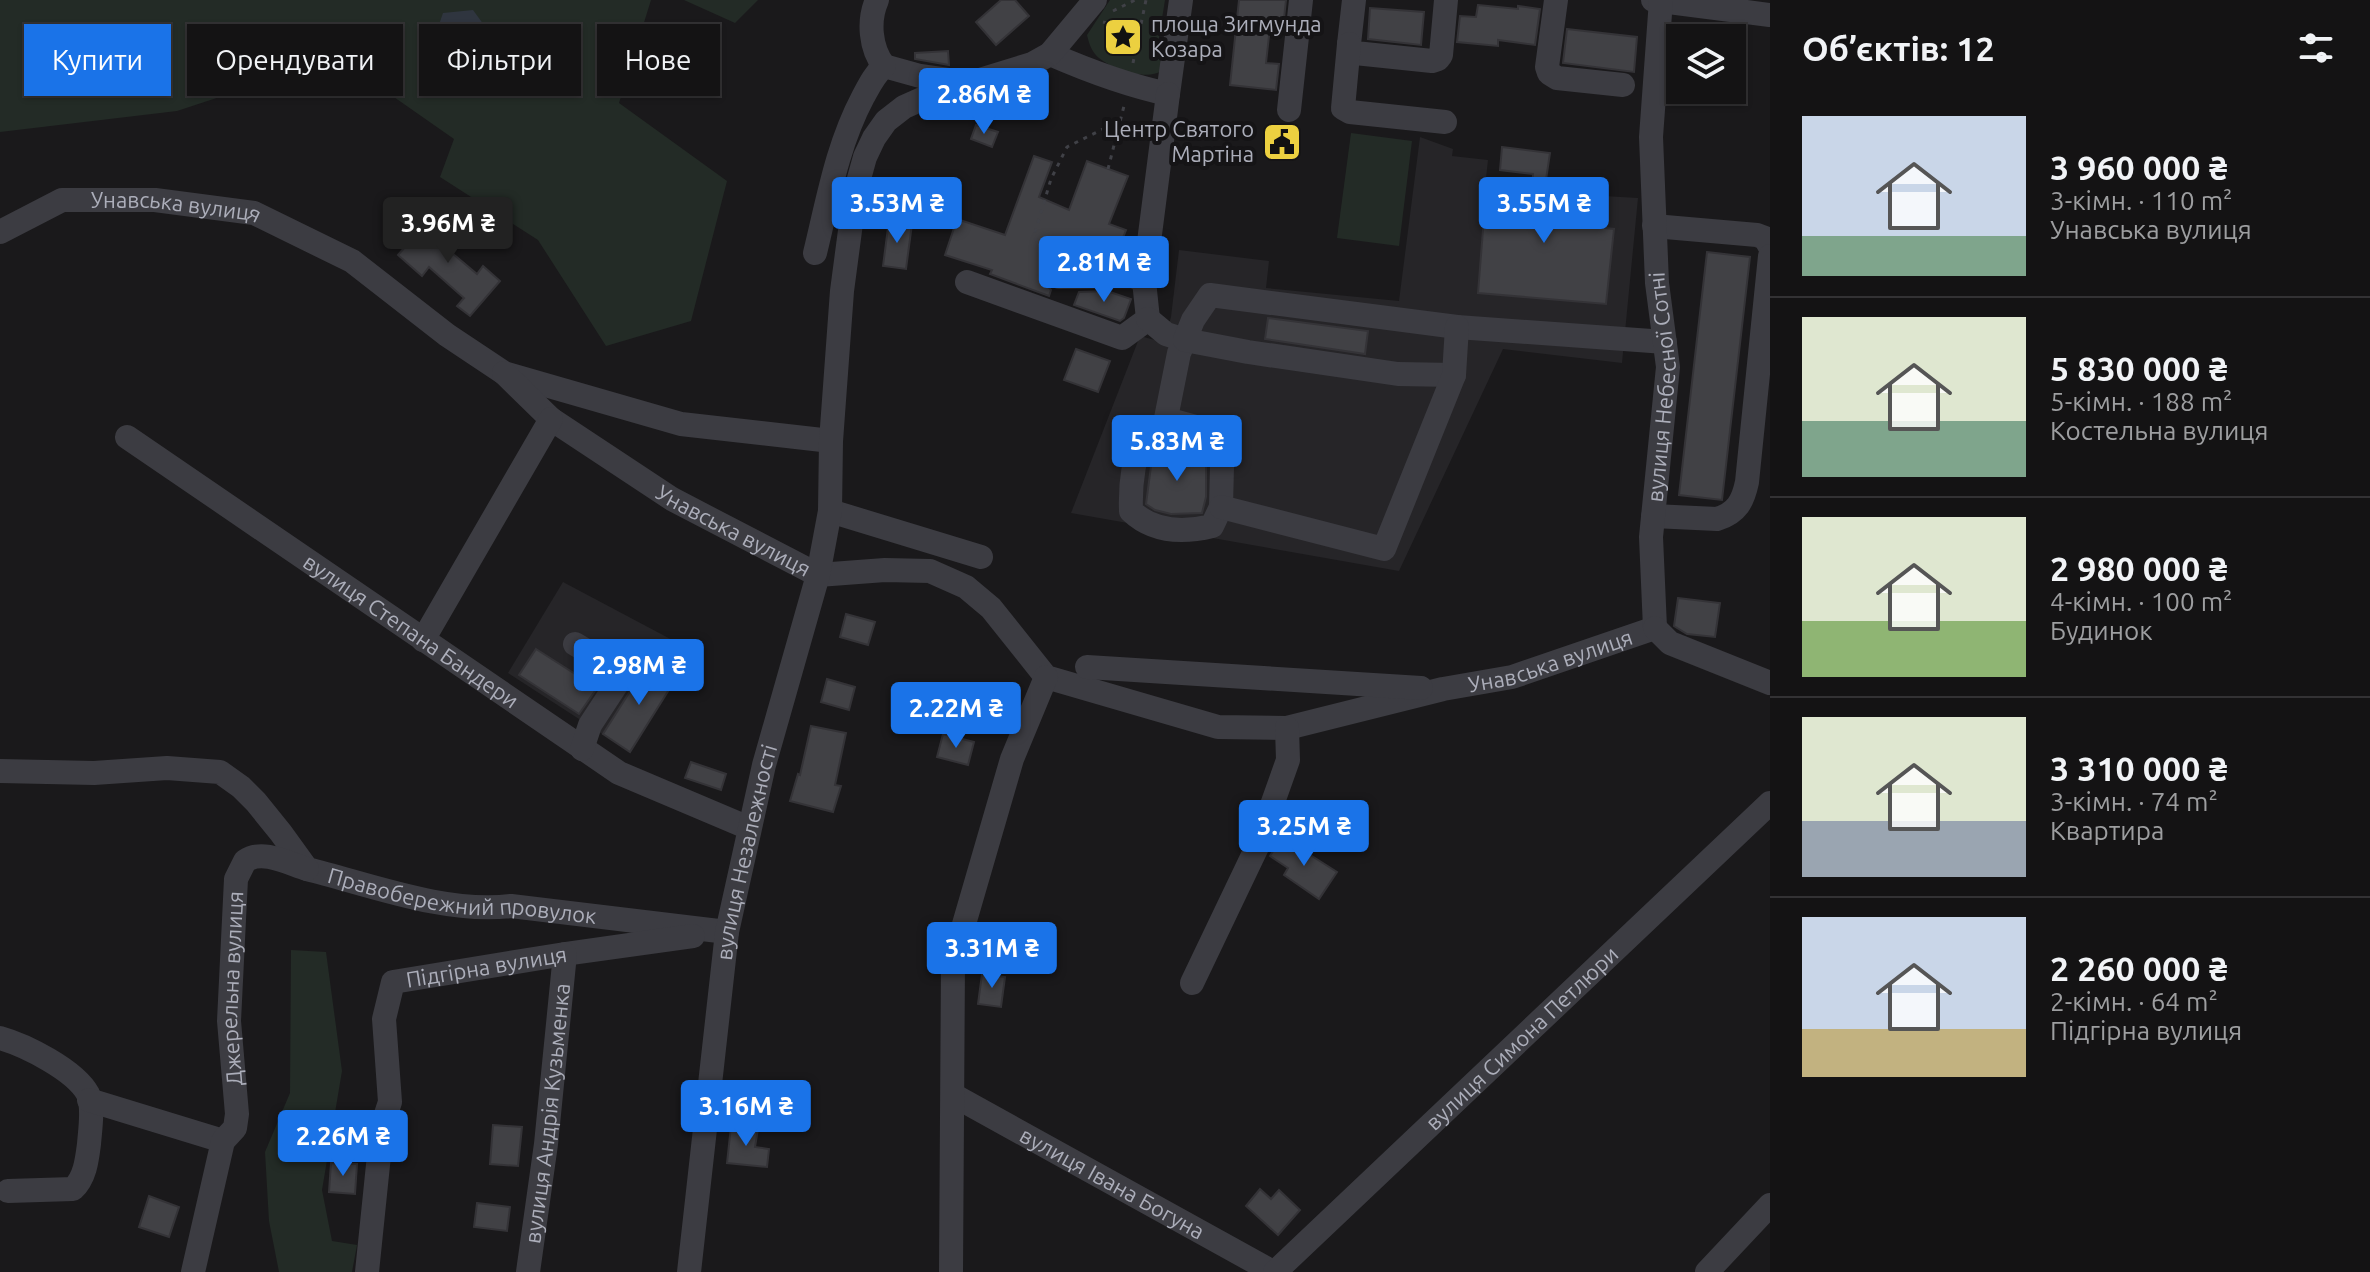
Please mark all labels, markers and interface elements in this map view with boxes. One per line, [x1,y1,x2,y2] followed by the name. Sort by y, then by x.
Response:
[1151,11,1322,61] place label: площа Зигмунда Козара
[1102,16,1144,58] place icon: площа Зигмунда Козара
[24,24,171,96] chip: Купити
[187,24,403,96] chip: Орендувати
[419,24,581,96] chip: Фільтри
[597,24,720,96] chip: Нове
[1666,24,1746,104] map controls
[1666,24,1746,104] button: layers
[2294,26,2338,70] icon: filters
[1802,29,1995,67] text: Об’єктів: 12
[910,68,1058,136] pin: 2.86M ₴
[937,79,1031,108] text: 2.86M ₴
[1104,116,1254,166] place label: Центр Святого Мартіна
[1261,121,1303,163] public building icon: Центр Святого Мартіна
[1866,148,1962,244] icon: home
[2050,148,2228,186] text: 3 960 000 ₴
[823,177,971,245] pin: 3.53M ₴
[1470,177,1618,245] pin: 3.55M ₴
[91,186,266,227] street label: Унавська вулиця
[2050,186,2232,215] text: 3-кімн. · 110 m²
[850,188,944,217] text: 3.53M ₴
[1497,188,1591,217] text: 3.55M ₴
[374,197,522,265] pin: 3.96M ₴
[401,208,495,237] text: 3.96M ₴
[2050,215,2252,244] text: Унавська вулиця
[1030,236,1178,304] pin: 2.81M ₴
[1057,247,1151,276] text: 2.81M ₴
[1642,272,1681,503] street label: вулиця Небесної Сотні
[1866,349,1962,445] icon: home
[2050,349,2228,387] text: 5 830 000 ₴
[2050,387,2232,416] text: 5-кімн. · 188 m²
[1103,415,1251,483] pin: 5.83M ₴
[2050,416,2268,445] text: Костельна вулиця
[1130,426,1224,455] text: 5.83M ₴
[652,479,815,581] street label: Унавська вулиця
[299,548,524,713] street label: вулиця Степана Бандери
[1866,549,1962,645] icon: home
[2050,549,2228,587] text: 2 980 000 ₴
[2050,587,2232,616] text: 4-кімн. · 100 m²
[2050,616,2153,645] text: Будинок
[1466,624,1636,696] street label: Унавська вулиця
[565,639,713,707] pin: 2.98M ₴
[592,650,686,679] text: 2.98M ₴
[882,682,1030,750] pin: 2.22M ₴
[909,693,1003,722] text: 2.22M ₴
[711,741,781,961] street label: вулиця Незалежності
[1866,749,1962,845] icon: home
[2050,749,2228,787] text: 3 310 000 ₴
[2050,787,2218,816] text: 3-кімн. · 74 m²
[1230,800,1378,868] pin: 3.25M ₴
[1257,811,1351,840] text: 3.25M ₴
[2050,816,2164,845] text: Квартира
[325,862,598,928] street label: Правобережний провулок
[216,890,247,1087] street label: Джерельна вулиця
[918,922,1066,990] pin: 3.31M ₴
[945,933,1039,962] text: 3.31M ₴
[404,941,569,992] street label: Підгірна вулиця
[1420,941,1623,1135] street label: вулиця Симона Петлюри
[1866,949,1962,1045] icon: home
[2050,949,2228,987] text: 2 260 000 ₴
[519,982,574,1245] street label: вулиця Андрія Кузьменка
[2050,987,2218,1016] text: 2-кімн. · 64 m²
[2050,1016,2242,1045] text: Підгірна вулиця
[672,1080,820,1148] pin: 3.16M ₴
[699,1091,793,1120] text: 3.16M ₴
[269,1110,417,1178] pin: 2.26M ₴
[296,1121,390,1150] text: 2.26M ₴
[1016,1122,1209,1244] street label: вулиця Івана Богуна

